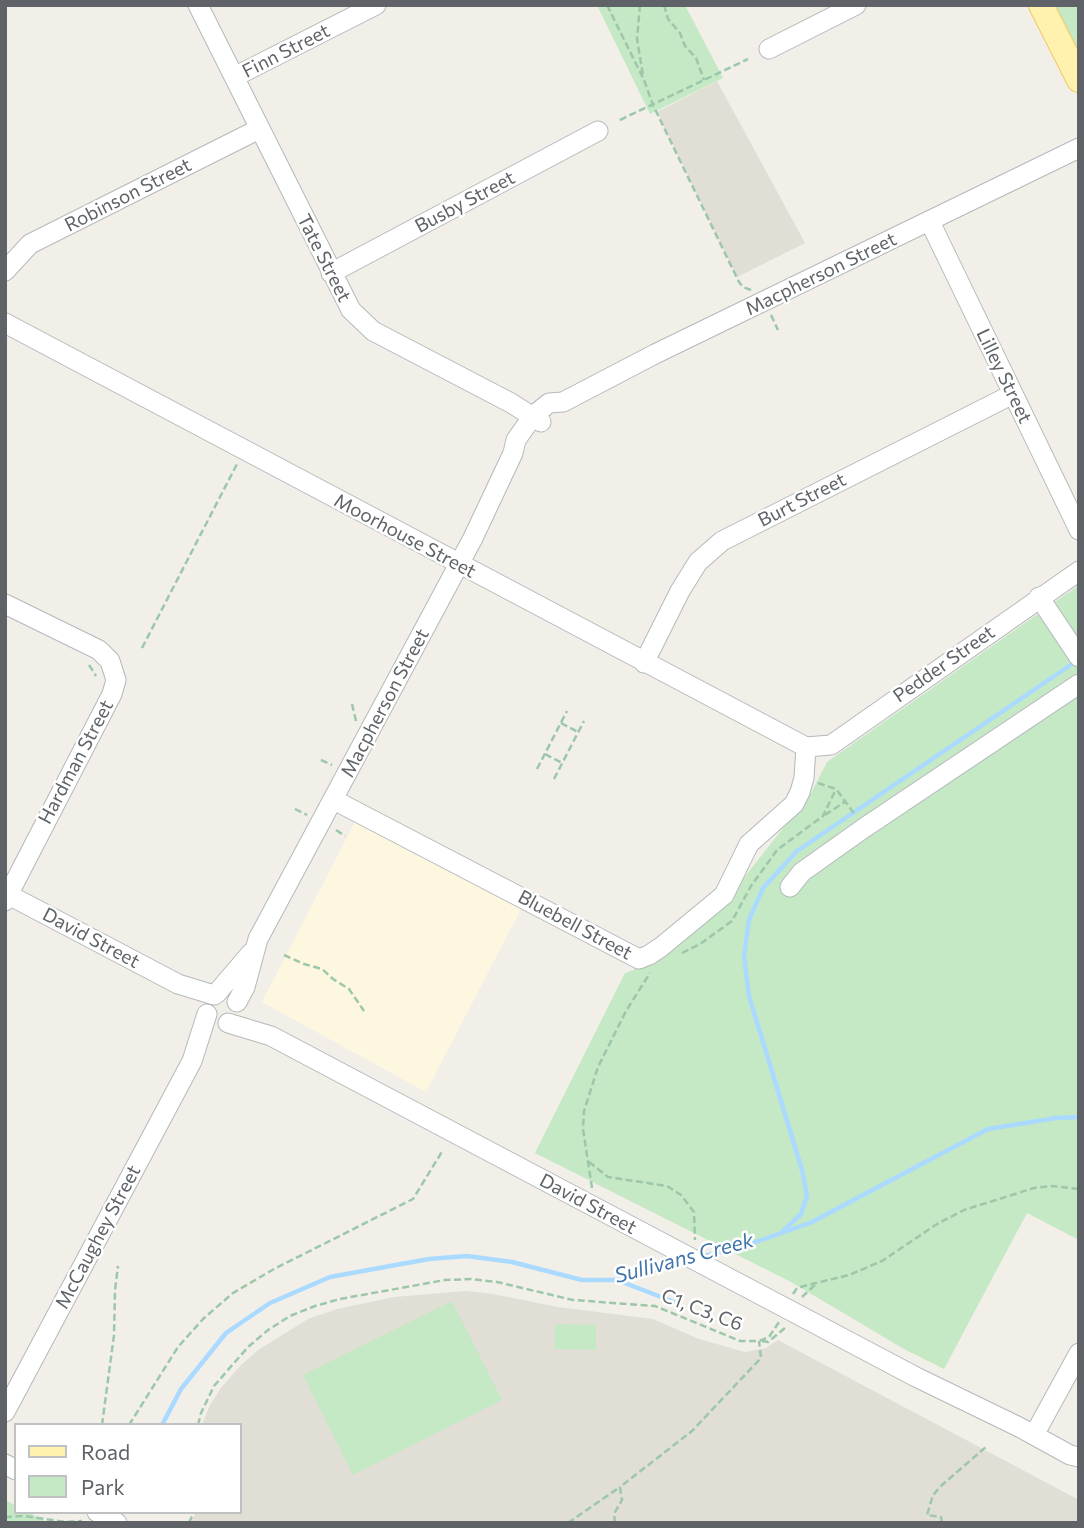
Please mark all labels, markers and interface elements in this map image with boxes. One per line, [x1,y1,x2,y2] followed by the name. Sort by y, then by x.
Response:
[239,19,333,83] street label: Finn Street
[61,153,195,237] street label: Robinson Street
[411,166,519,238] street label: Busby Street
[292,210,356,306] street label: Tate Street
[742,228,900,320] street label: Macpherson Street
[971,325,1037,427] street label: Lilley Street
[754,468,850,532] street label: Burt Street
[330,489,480,583] street label: Moorhouse Street
[889,621,999,707] street label: Pedder Street
[336,625,434,781] street label: Macpherson Street
[34,696,118,828] street label: Hardman Street
[514,885,636,965] street label: Bluebell Street
[39,903,143,973] street label: David Street
[51,1161,145,1313] street label: McCaughey Street
[536,1169,640,1239] street label: David Street
[612,1227,756,1289] water label: Sullivans Creek
[658,1284,746,1336] street label: C1, C3, C6
[14,1423,242,1514] legend
[81,1439,130,1464] text: Road
[81,1474,125,1499] text: Park

